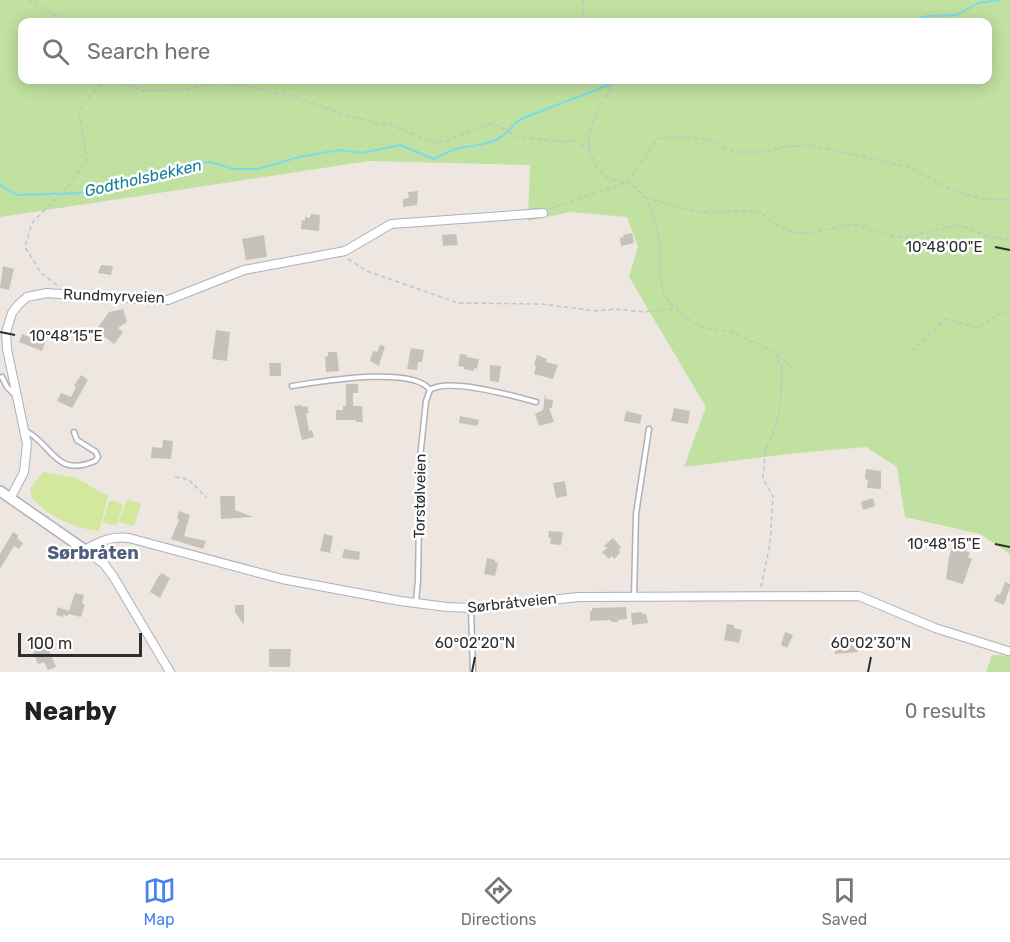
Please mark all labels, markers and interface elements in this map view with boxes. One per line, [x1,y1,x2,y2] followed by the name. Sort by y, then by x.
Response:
[18,18,992,84] search box
[39,35,72,68] icon: search
[87,38,210,65] text: Search here
[82,155,204,201] water label: Godtholsbekken
[906,238,983,256] text: 10°48'00"E
[63,285,165,307] street label: Rundmyrveien
[29,327,103,345] text: 10°48'15"E
[410,453,430,539] street label: Torstølveien
[907,535,981,553] text: 10°48'15"E
[47,542,139,564] district label: Sørbråten
[466,589,558,617] street label: Sørbråtveien
[18,630,142,658] scale bar
[27,634,72,653] text: 100 m
[435,634,515,652] text: 60°02'20"N
[831,634,911,652] text: 60°02'30"N
[24,696,117,727] text: Nearby
[905,699,986,723] text: 0 results
[143,874,176,929] tab: Map
[461,874,537,929] tab: Directions
[822,874,867,929] tab: Saved

